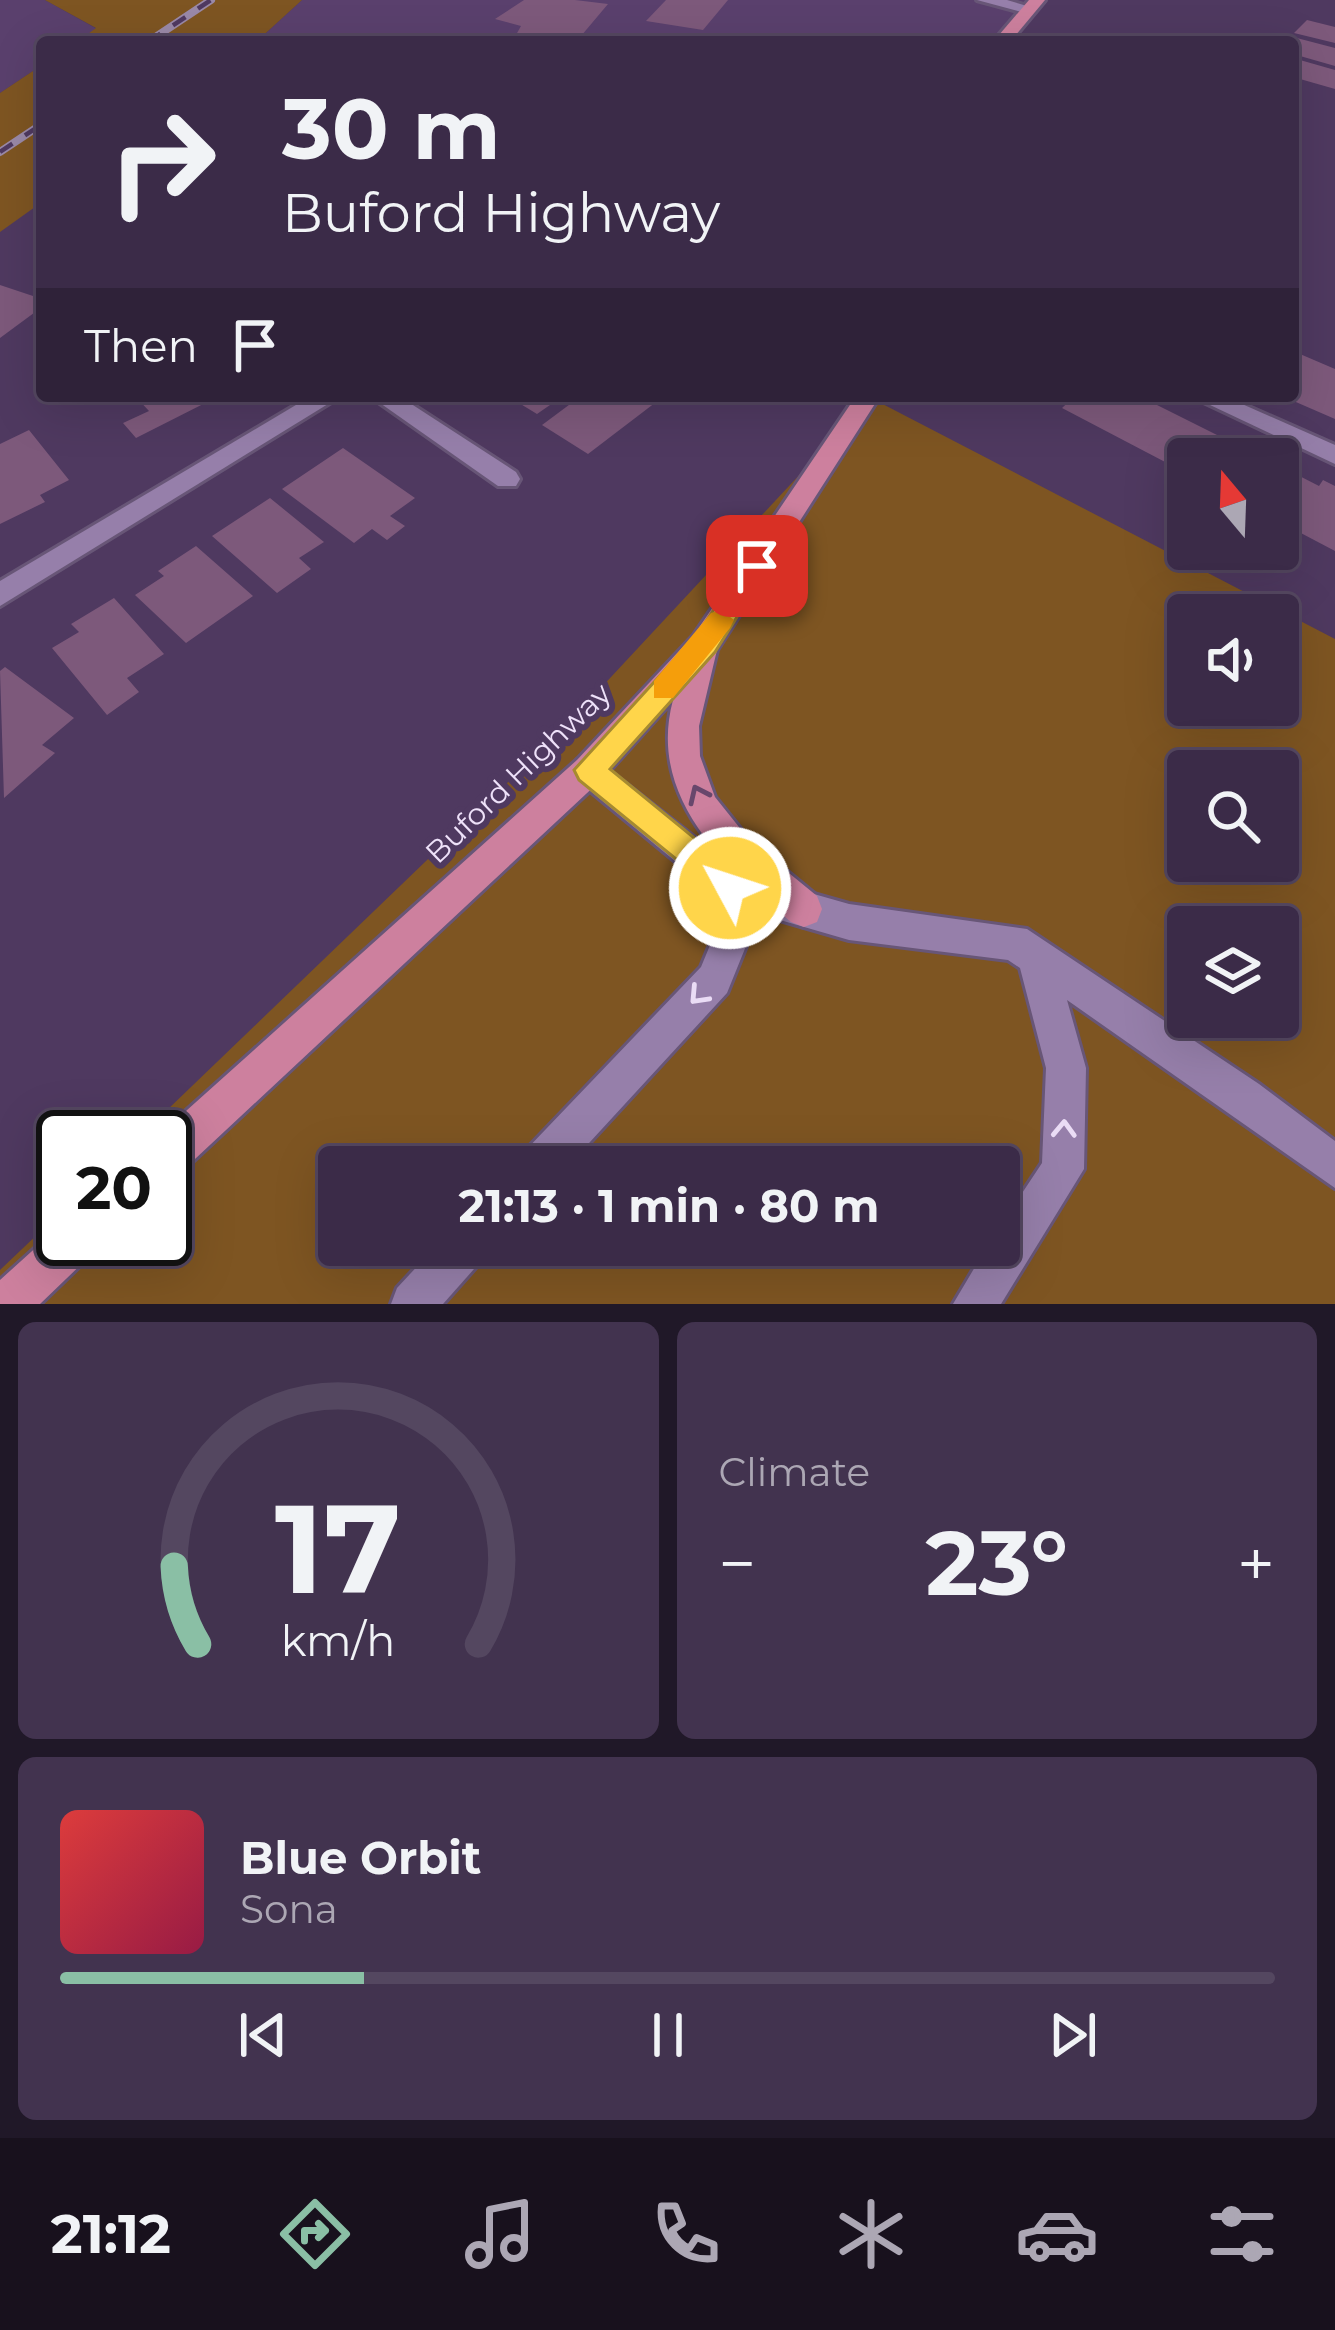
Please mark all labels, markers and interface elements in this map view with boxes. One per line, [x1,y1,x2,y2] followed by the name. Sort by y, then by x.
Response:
[282,78,501,180] text: 30 m
[84,84,240,240] icon: right
[282,180,720,246] text: Buford Highway
[222,312,288,378] icon: arrive
[84,318,198,373] text: Then
[1167,438,1299,570] north arrow
[1167,438,1299,1038] map controls
[706,515,808,617] pin
[724,533,790,599] icon: arrive
[1167,594,1299,726] button: sound
[418,675,619,871] street label: Buford Highway
[1167,750,1299,882] button: search
[689,785,712,806] one-way arrow
[667,825,793,951] position arrow
[1167,906,1299,1038] button: layers
[691,983,713,1004] one-way arrow
[36,1110,192,1266] speed limit sign: 20
[1051,1119,1077,1138] one-way arrow
[459,1178,879,1233] text: 21:13 · 1 min · 80 m
[719,1448,870,1496] text: Climate
[275,1472,401,1624] text: 17
[925,1508,1068,1618] text: 23°
[719,1523,756,1604] text: −
[1237,1523,1275,1604] text: +
[281,1613,395,1666] text: km/h
[240,1830,481,1885] text: Blue Orbit
[240,1885,338,1933] text: Sona
[230,2002,296,2068] icon: previous
[635,2002,701,2068] icon: pause
[1040,2002,1106,2068] icon: next
[273,2192,357,2276] icon: directions
[458,2192,542,2276] icon: music
[644,2192,728,2276] icon: phone
[829,2192,913,2276] icon: climate
[1015,2192,1099,2276] icon: car
[1200,2192,1284,2276] icon: filters
[51,2201,171,2267] text: 21:12

